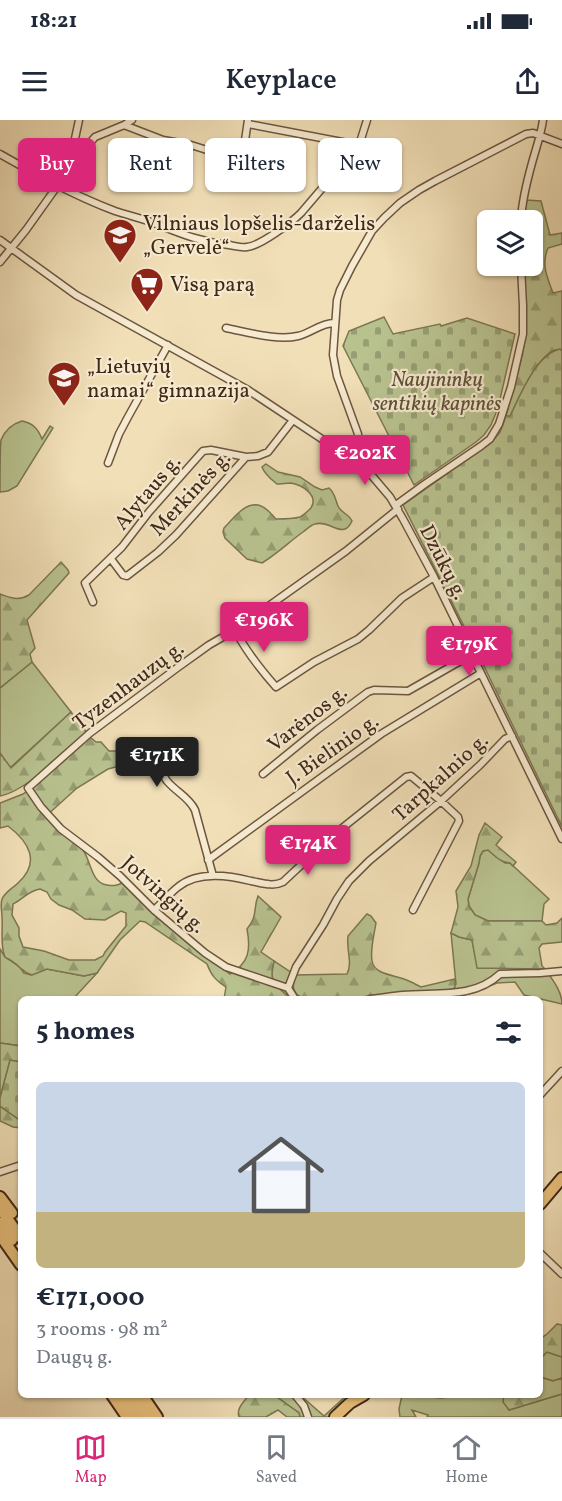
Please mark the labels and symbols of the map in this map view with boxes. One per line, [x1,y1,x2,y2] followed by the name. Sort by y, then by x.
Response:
[143,210,375,263] place label: Vilniaus lopšelis-darželis „Gervelė“
[102,217,138,264] school or university icon: Vilniaus lopšelis-darželis „Gervelė“
[129,266,165,313] supermarket icon: Visą parą
[170,271,255,300] place label: Visą parą
[87,353,250,406] place label: „Lietuvių namai“ gimnazija
[46,360,82,407] school or university icon: „Lietuvių namai“ gimnazija
[372,366,502,419] park label: Naujininkų sentikių kapinės
[323,435,407,486] pin: €202K
[144,445,238,543] street label: Merkinės g.
[108,449,188,537] street label: Alytaus g.
[411,520,474,605] street label: Dzūkų g.
[222,602,306,653] pin: €196K
[427,626,511,677] pin: €179K
[67,635,191,738] street label: Tyzenhauzų g.
[262,679,354,760] street label: Varėnos g.
[281,708,385,793] street label: J. Bielinio g.
[387,727,495,829] street label: Tarpkalnio g.
[115,737,199,788] pin: €171K
[266,825,350,876] pin: €174K
[115,849,211,941] street label: Jotvingių g.

